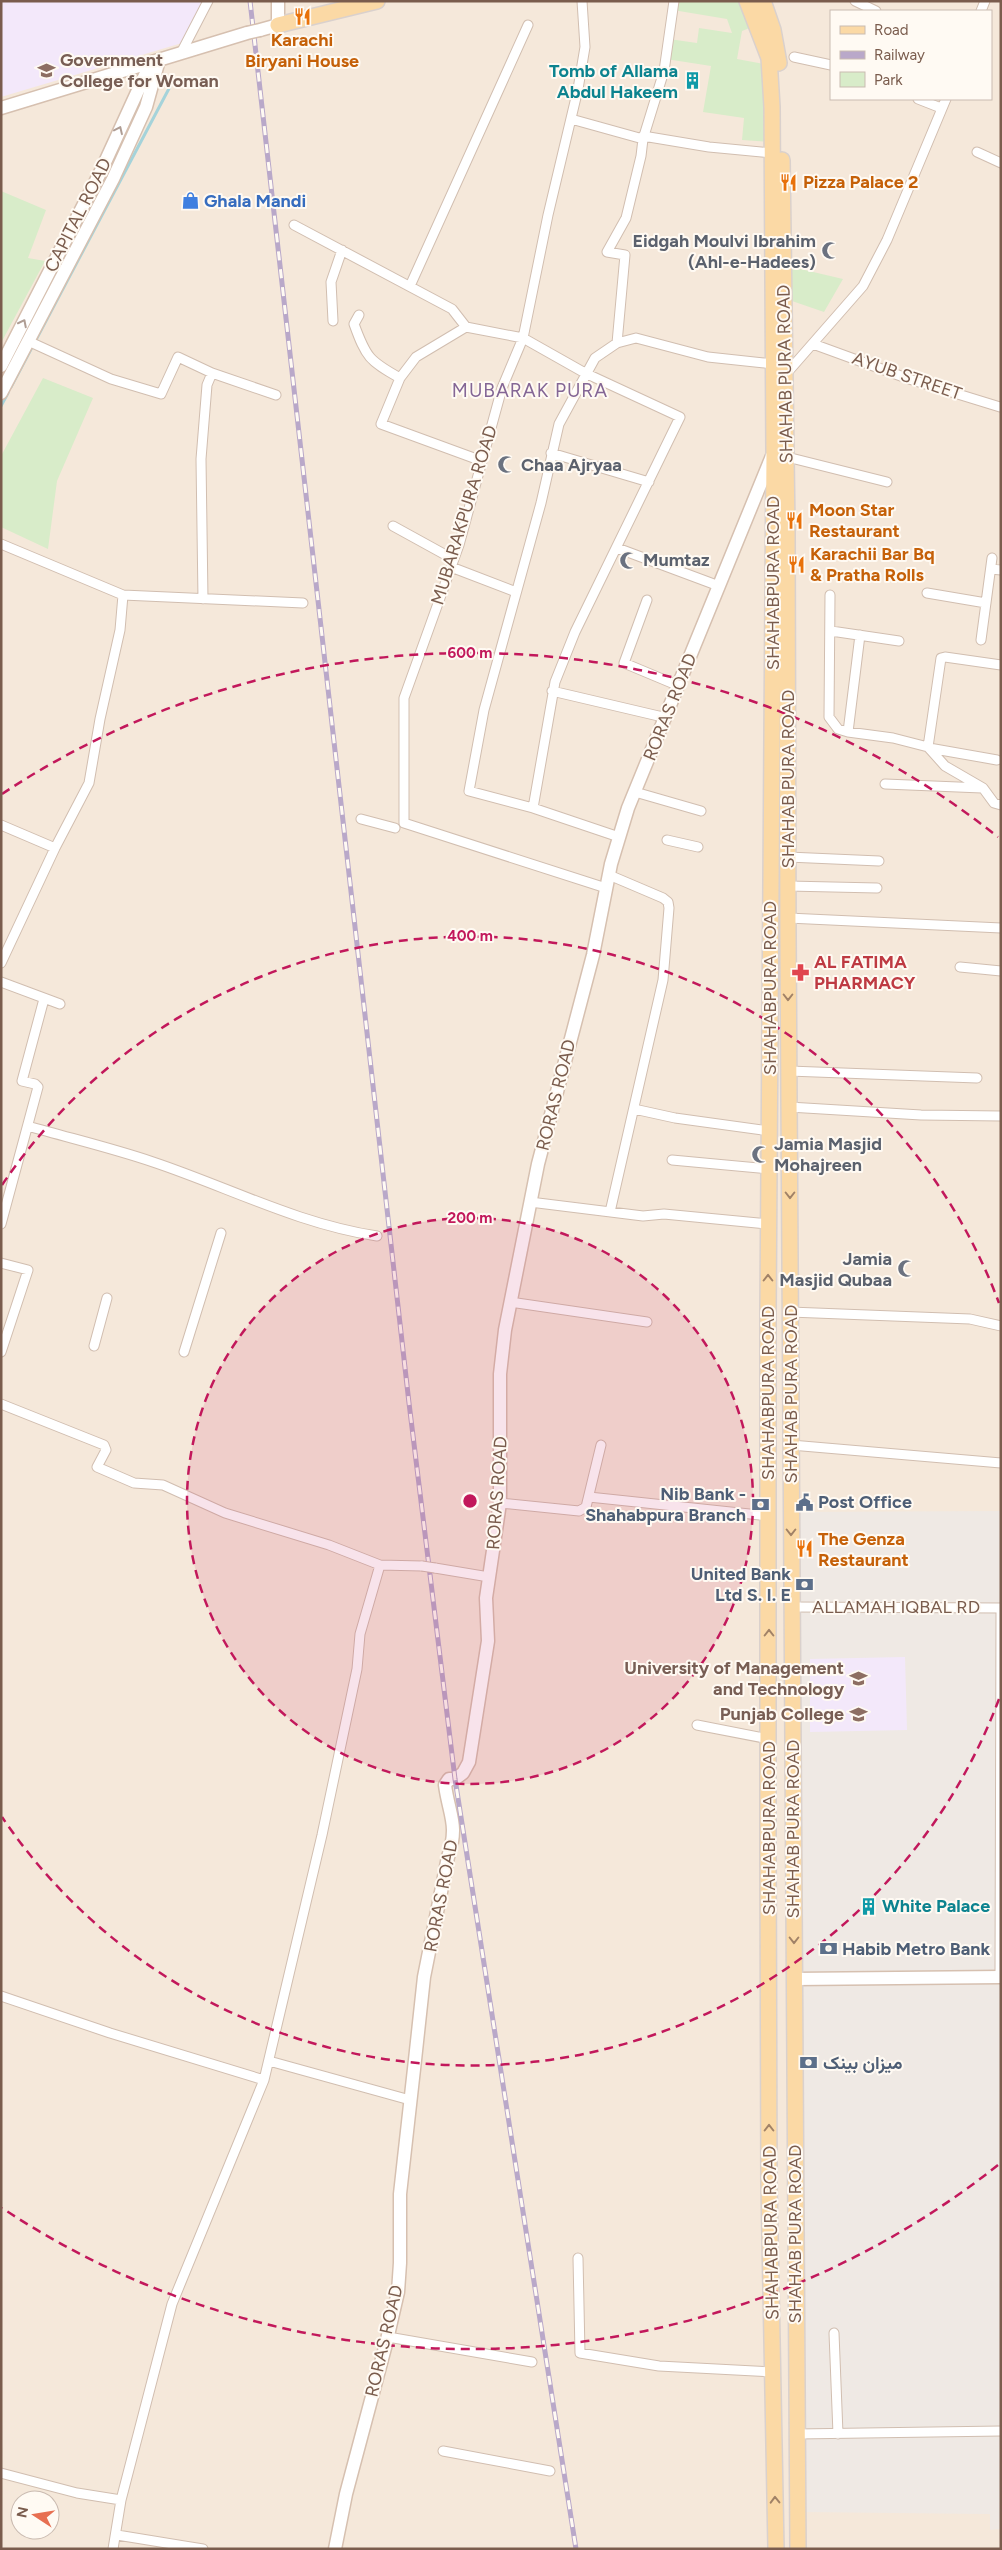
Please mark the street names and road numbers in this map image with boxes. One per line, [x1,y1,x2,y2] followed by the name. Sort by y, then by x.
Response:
[40,154,116,276] street label: CAPITAL ROAD
[772,284,798,464] street label: SHAHAB PURA ROAD
[849,347,965,405] street label: AYUB STREET
[426,423,502,607] street label: MUBARAKPURA ROAD
[762,496,784,670] street label: SHAHABPURA ROAD
[638,650,702,764] street label: RORAS ROAD
[777,690,799,868] street label: SHAHAB PURA ROAD
[759,901,781,1075] street label: SHAHABPURA ROAD
[532,1037,580,1153] street label: RORAS ROAD
[780,1305,802,1483] street label: SHAHAB PURA ROAD
[757,1306,779,1480] street label: SHAHABPURA ROAD
[482,1435,512,1551] street label: RORAS ROAD
[812,1596,980,1618] street label: ALLAMAH IQBAL RD
[782,1740,804,1918] street label: SHAHAB PURA ROAD
[758,1741,780,1915] street label: SHAHABPURA ROAD
[419,1838,463,1954] street label: RORAS ROAD
[784,2145,806,2323] street label: SHAHAB PURA ROAD
[758,2146,784,2320] street label: SHAHABPURA ROAD
[360,2283,408,2399] street label: RORAS ROAD

